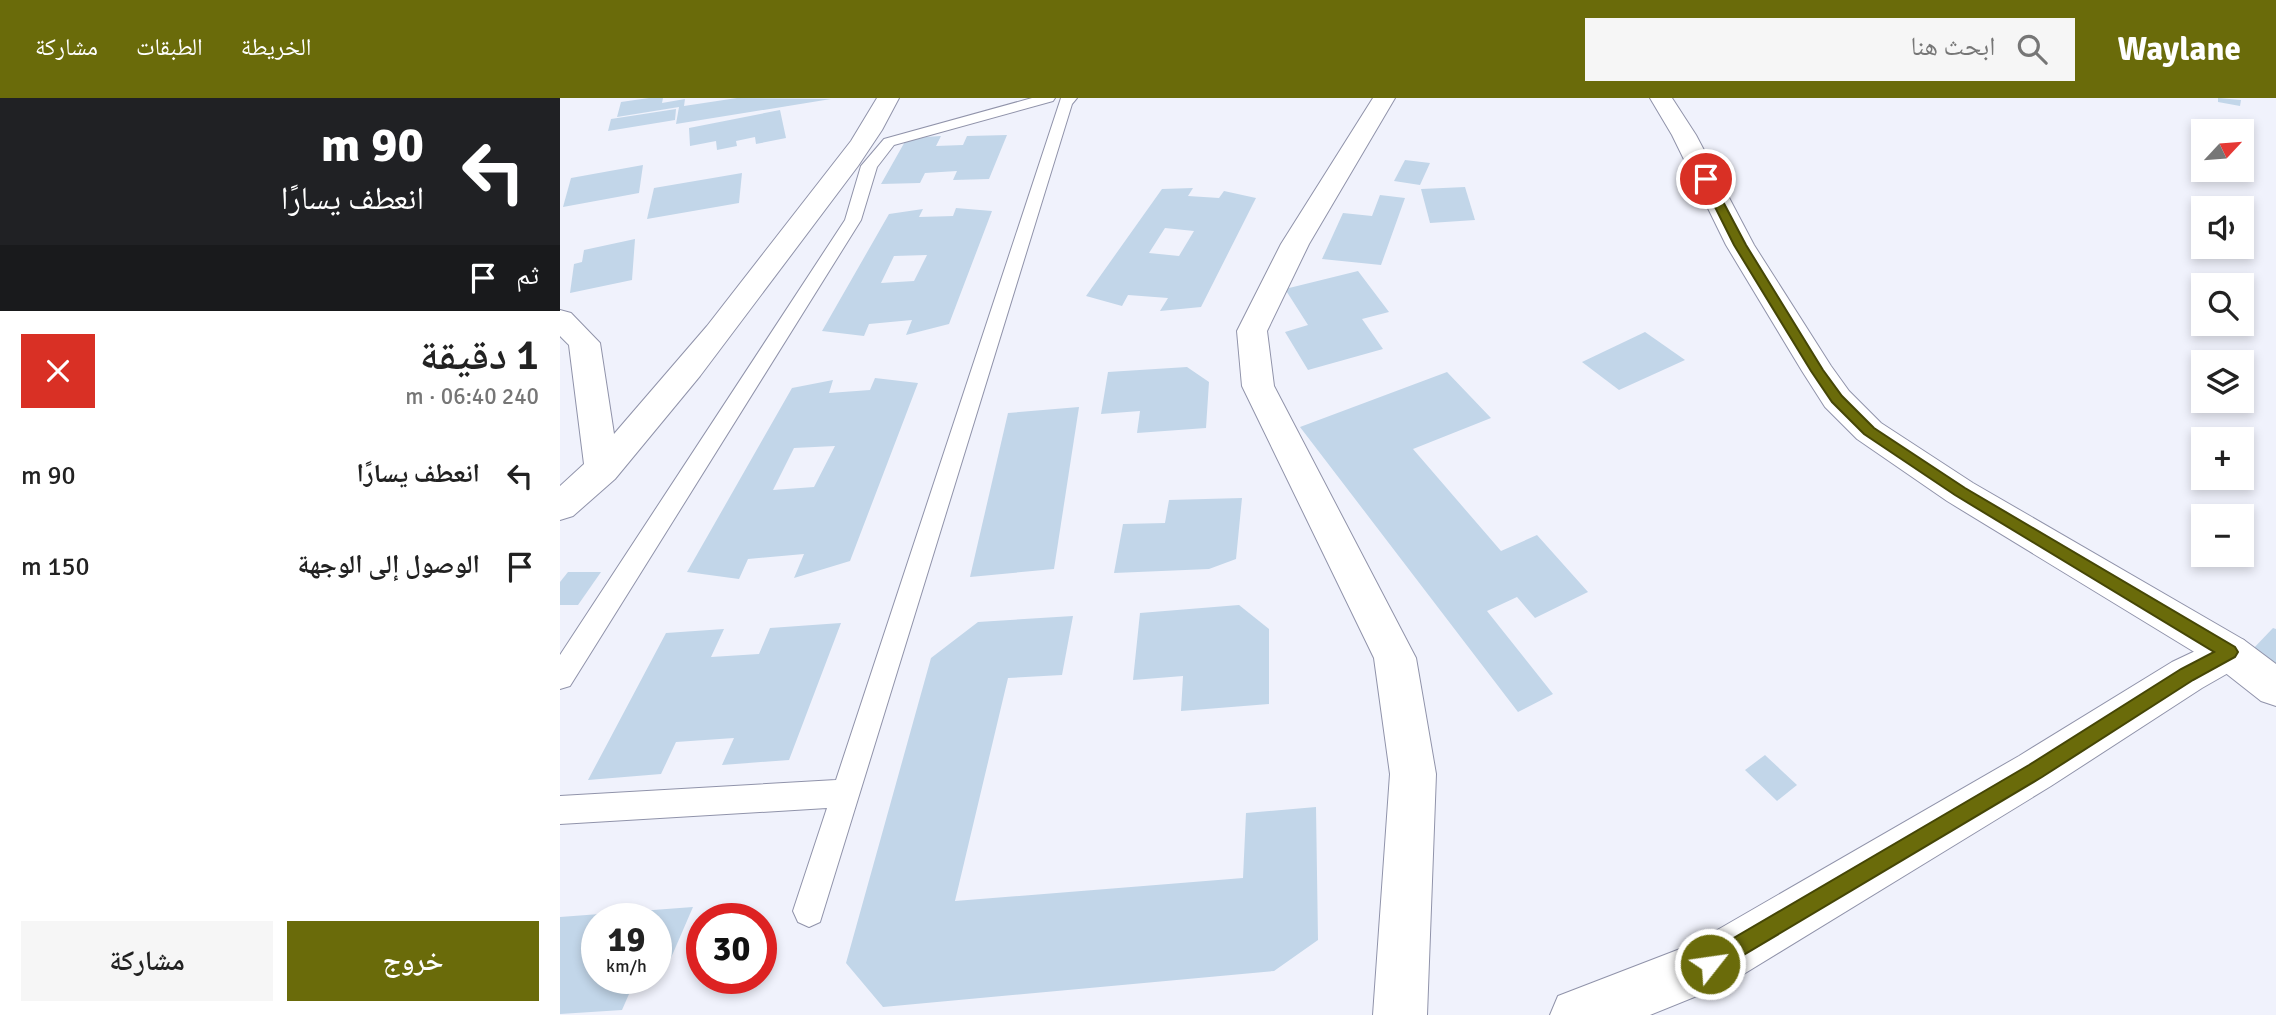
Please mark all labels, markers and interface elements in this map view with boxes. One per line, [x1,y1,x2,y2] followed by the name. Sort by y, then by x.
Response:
[1585,18,2075,81] search box
[2117,29,2241,70] text: Waylane
[2013,30,2051,68] icon: search
[1910,31,1995,63] text: ابحث هنا
[35,32,98,62] text: مشاركة
[136,32,203,62] text: الطبقات
[241,32,311,62] text: الخريطة
[321,115,424,175] text: 90 m
[2191,119,2254,182] north arrow
[2191,119,2254,567] map controls
[448,126,539,217] icon: left
[1676,149,1736,209] pin
[1687,160,1725,198] icon: arrive
[281,179,424,218] text: انعطف يسارًا
[2191,196,2254,259] button: sound
[464,259,502,297] icon: arrive
[516,260,539,292] text: ثم
[2191,273,2254,336] button: search
[420,330,539,381] text: 1 دقيقة
[21,334,95,408] button: close
[2191,350,2254,413] button: layers
[405,382,539,411] text: 240 m · 06:40
[2191,427,2254,490] button: +
[501,457,539,495] icon: left
[356,458,480,490] text: انعطف يسارًا
[21,460,76,492] text: 90 m
[2191,504,2254,567] button: −
[501,548,539,586] icon: arrive
[298,549,480,581] text: الوصول إلى الوجهة
[21,551,90,583] text: 150 m
[686,903,777,994] speed limit sign: 30
[608,918,645,961] text: 19
[21,921,273,1001] button: مشاركة
[287,921,539,1001] button: خروج
[1673,927,1747,1001] position arrow
[606,955,647,977] text: km/h

